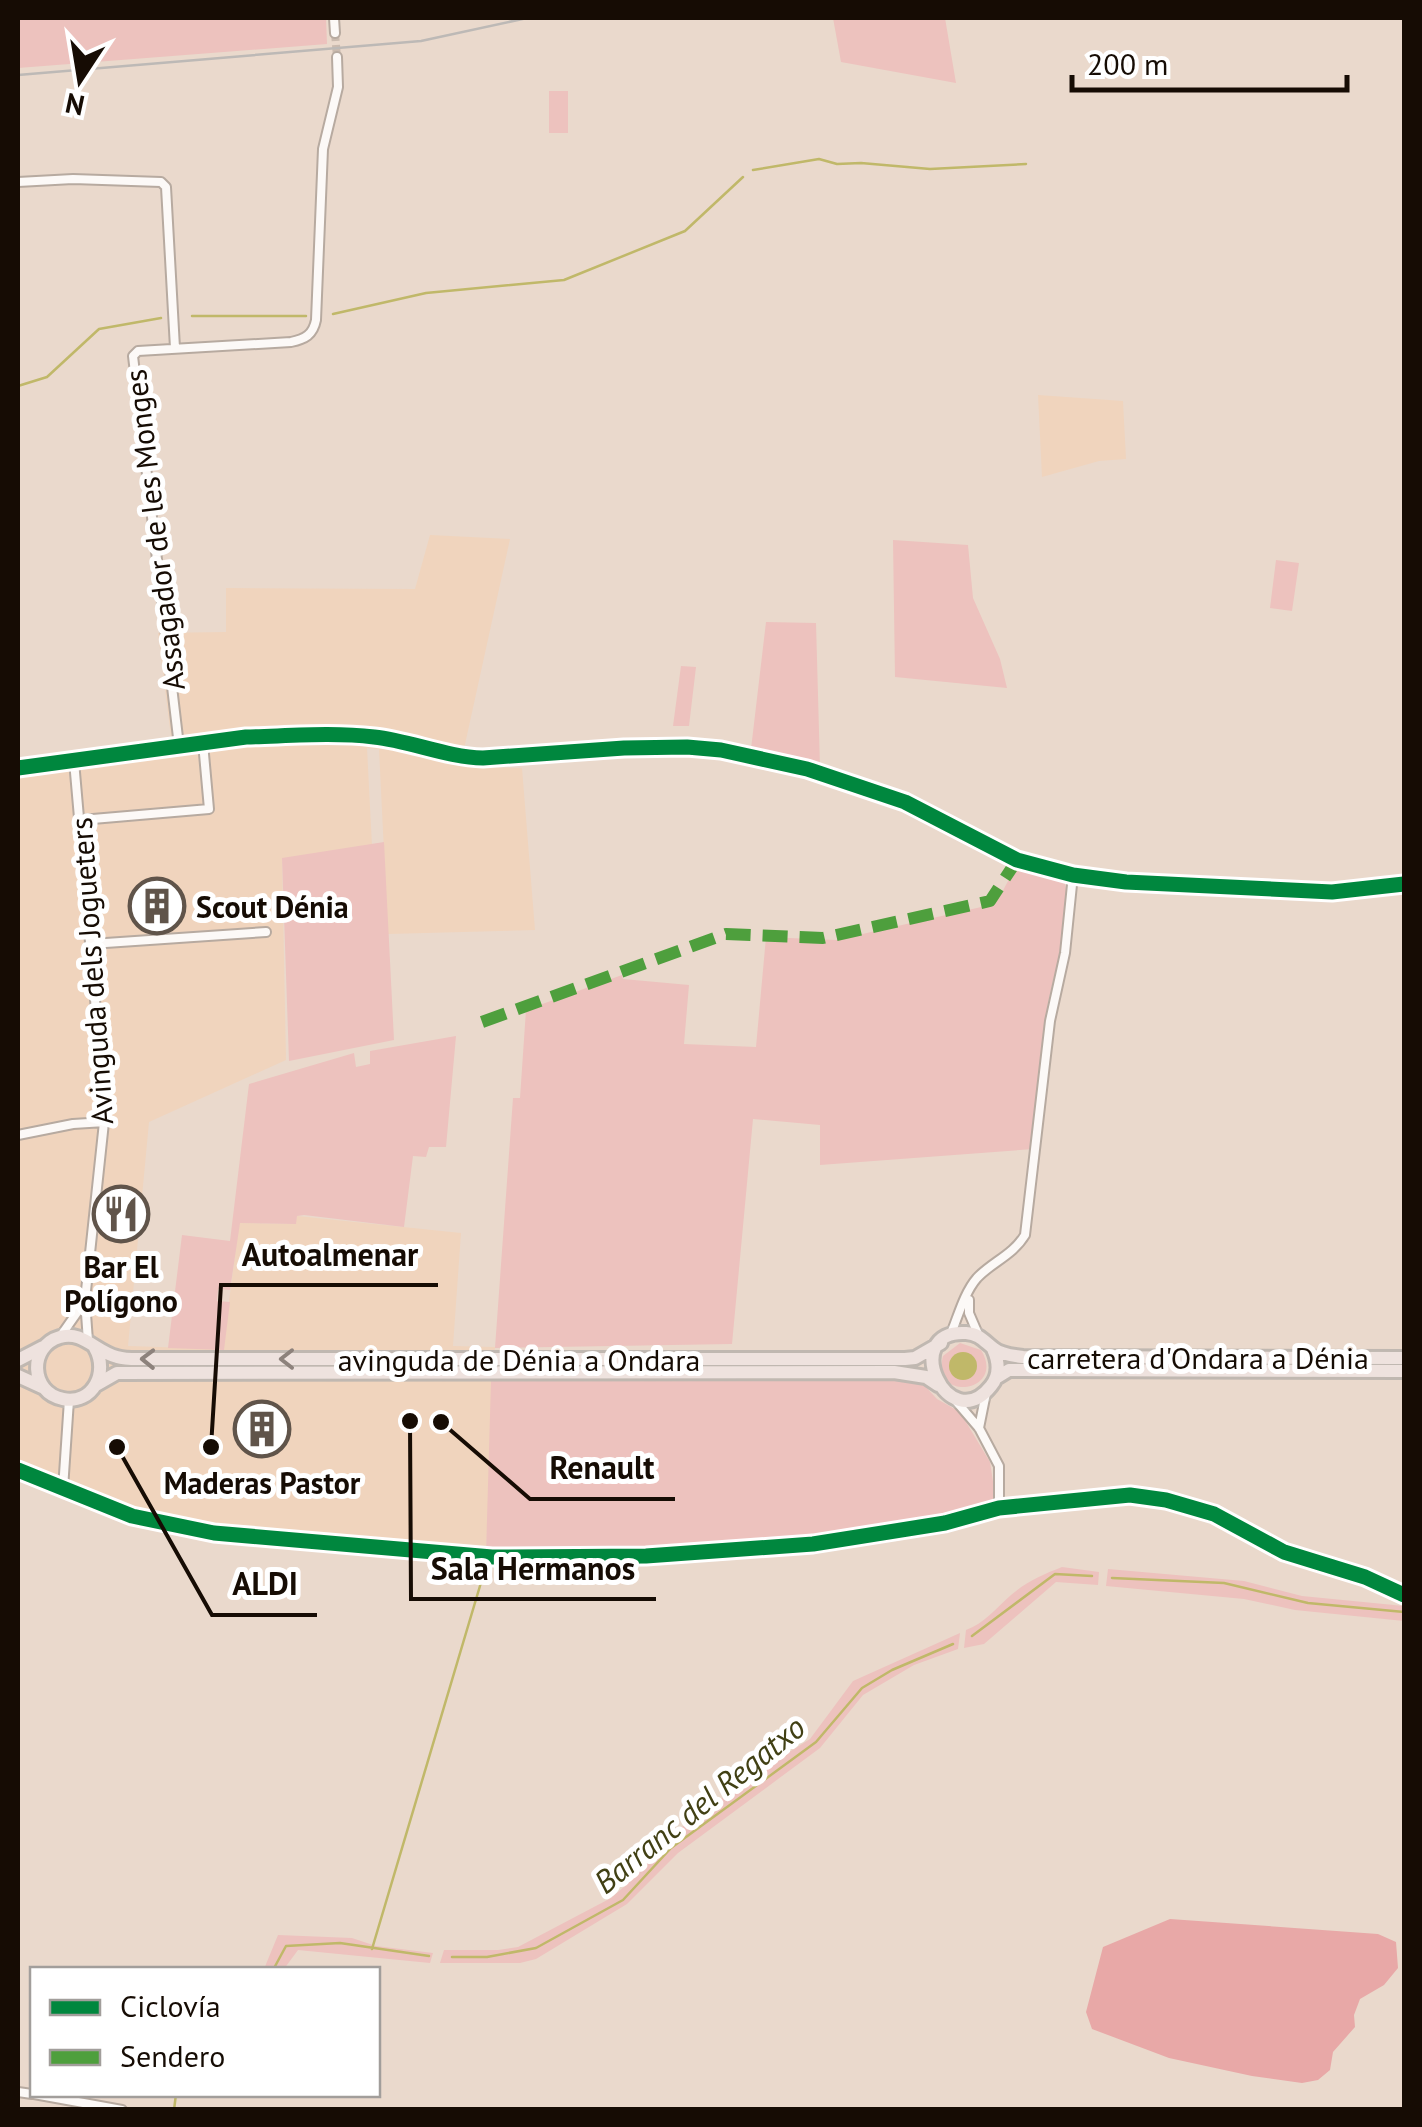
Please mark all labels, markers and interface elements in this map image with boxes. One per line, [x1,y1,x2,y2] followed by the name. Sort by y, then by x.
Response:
[30,30,130,130] north arrow
[1072,30,1347,92] scale bar
[1087,44,1168,83] text: 200 m
[62,85,88,125] text: N
[115,367,193,693] street label: Assagador de les Monges
[61,816,121,1126] street label: Avinguda dels Jogueters
[127,876,187,936] building icon: Scout Dénia
[196,887,349,926] place label: Scout Dénia
[91,1184,151,1244] restaurant icon: Bar El Polígono
[221,1223,438,1285] callout: Autoalmenar
[242,1233,419,1275] text: Autoalmenar
[64,1247,178,1320] place label: Bar El Polígono
[1027,1338,1369,1377] street label: carretera d'Ondara a Dénia
[338,1340,700,1379] street label: avinguda de Dénia a Ondara
[139,1348,154,1370] one-way arrow
[279,1348,294,1370] one-way arrow
[232,1399,292,1459] building icon: Maderas Pastor
[530,1437,675,1499] callout: Renault
[549,1446,655,1488] text: Renault
[164,1463,361,1502] place label: Maderas Pastor
[411,1537,656,1599] callout: Sala Hermanos
[431,1547,635,1589] text: Sala Hermanos
[212,1553,317,1615] callout: ALDI
[232,1562,298,1604] text: ALDI
[585,1706,813,1902] water label: Barranc del Regatxo
[30,1967,380,2097] legend
[120,1986,221,2025] text: Ciclovía
[120,2036,225,2075] text: Sendero

